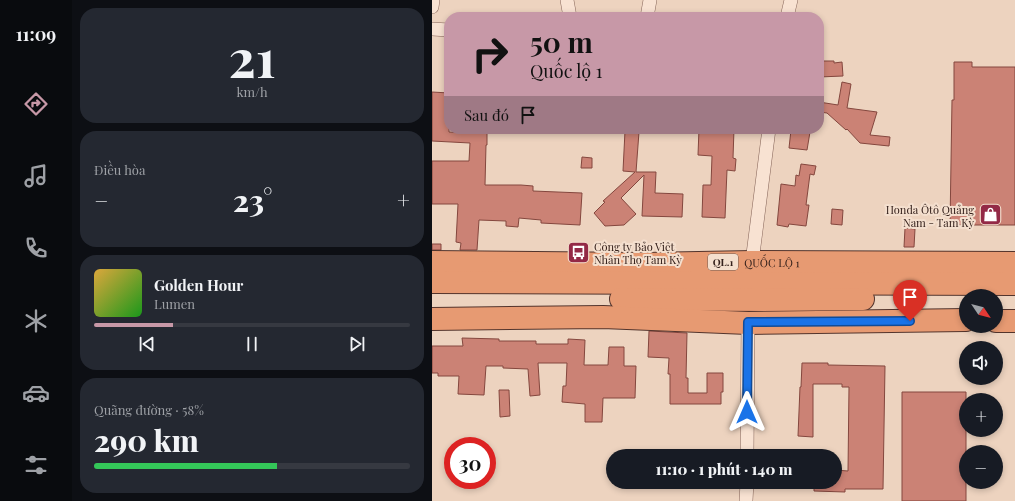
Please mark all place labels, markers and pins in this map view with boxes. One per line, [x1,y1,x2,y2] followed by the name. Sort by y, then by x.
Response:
[886,202,974,230] place label: Honda Ôtô Quảng Nam - Tam Kỳ
[977,202,1003,228] shop icon: Honda Ôtô Quảng Nam - Tam Kỳ
[565,239,591,265] bus stop icon: Công ty Bảo Việt Nhân Thọ Tam Kỳ
[594,239,682,267] place label: Công ty Bảo Việt Nhân Thọ Tam Kỳ
[893,280,927,321] pin

